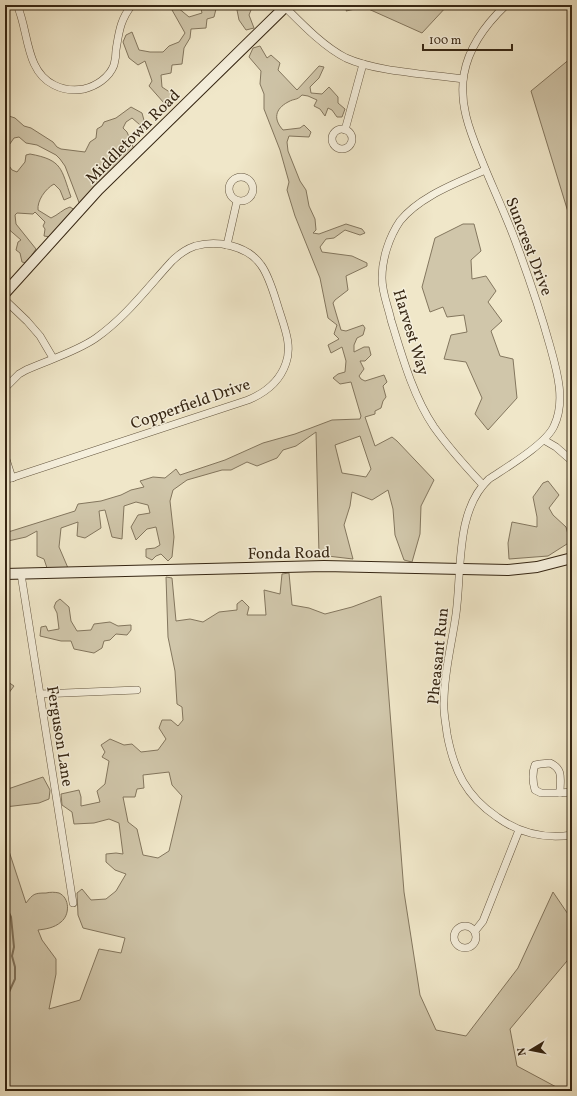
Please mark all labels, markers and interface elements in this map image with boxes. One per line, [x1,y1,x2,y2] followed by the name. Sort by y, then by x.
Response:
[423,26,512,52] scale bar
[429,33,462,49] text: 100 m
[81,85,185,189] street label: Middletown Road
[499,194,557,299] street label: Suncrest Drive
[387,287,434,379] street label: Harvest Way
[128,374,253,436] street label: Copperfield Drive
[248,542,331,566] street label: Fonda Road
[423,607,455,706] street label: Pheasant Run
[40,684,78,788] street label: Ferguson Lane
[511,1030,551,1070] north arrow
[515,1046,531,1057] text: N

